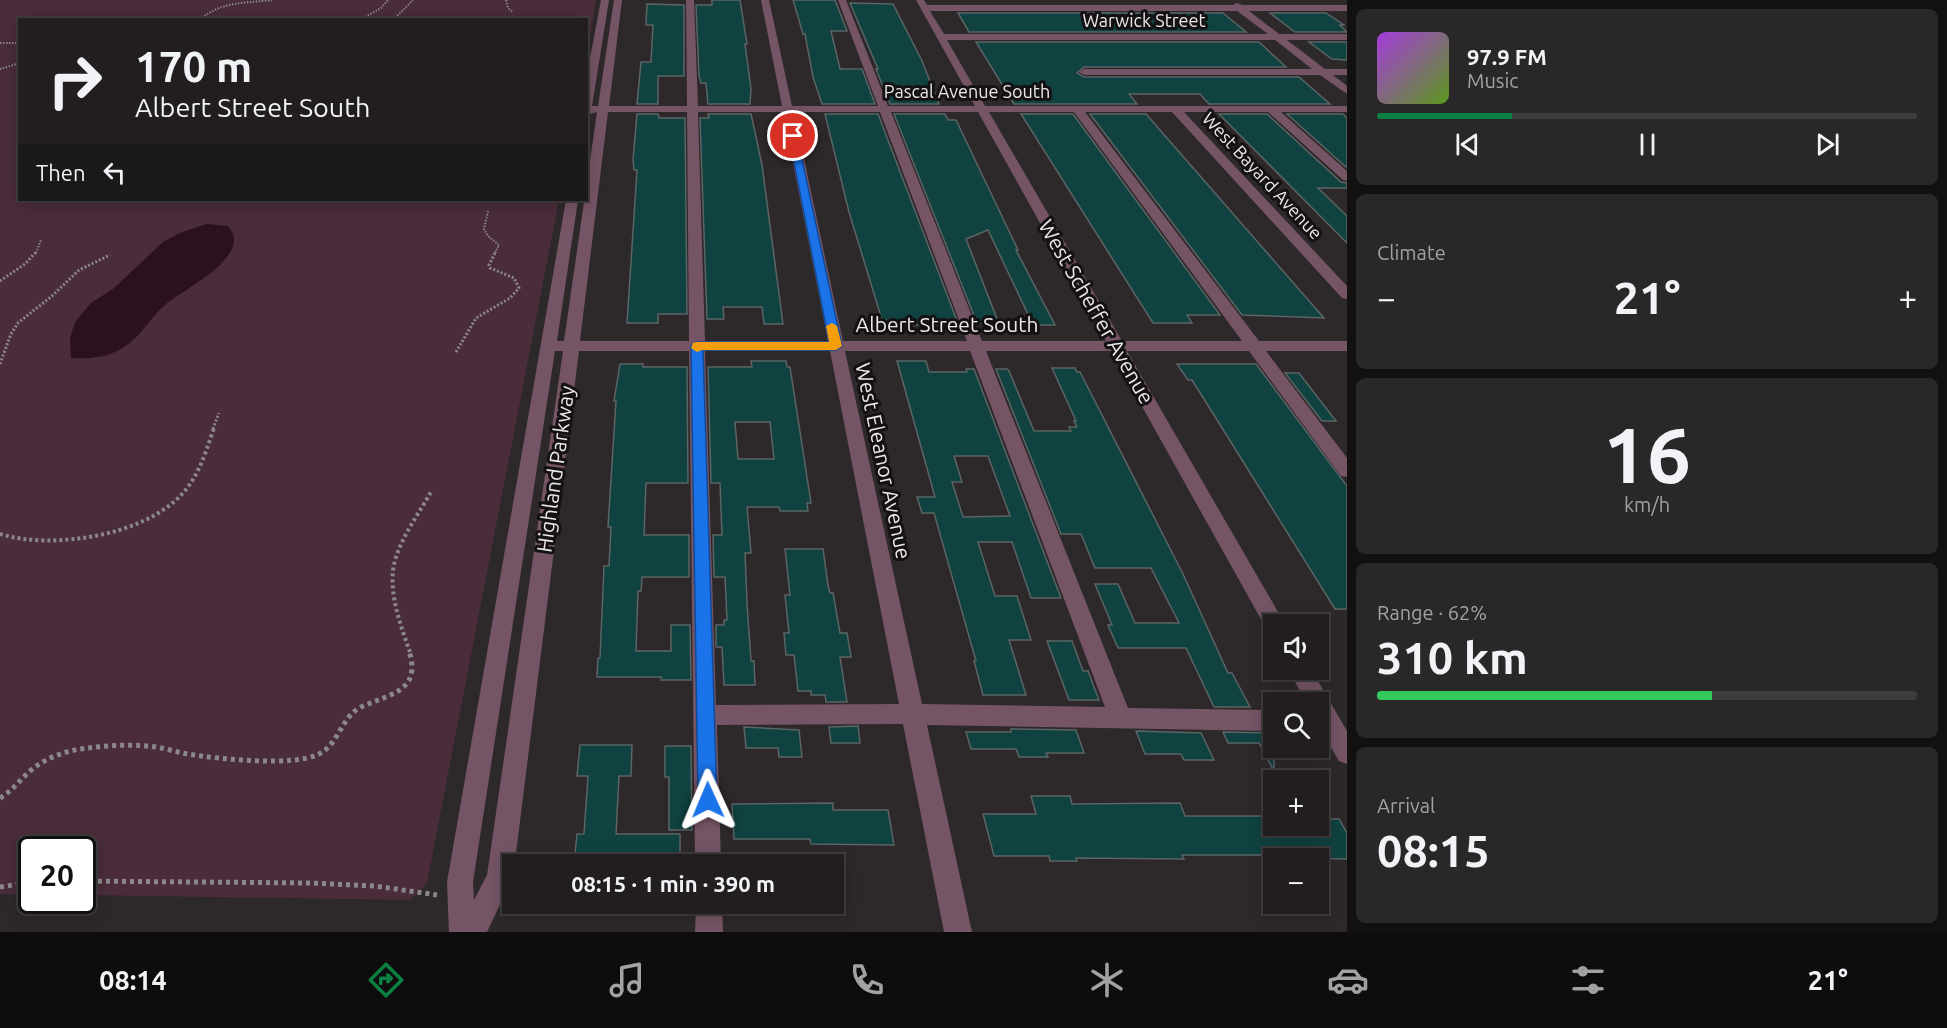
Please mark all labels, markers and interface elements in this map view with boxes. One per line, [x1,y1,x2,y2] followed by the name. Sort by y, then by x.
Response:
[1083,10,1205,30] street label: Warwick Street
[36,42,114,120] icon: right
[135,43,252,90] text: 170 m
[1467,44,1547,69] text: 97.9 FM
[1467,69,1519,92] text: Music
[884,81,1050,101] street label: Pascal Avenue South
[135,92,370,122] text: Albert Street South
[1199,108,1327,243] street label: West Bayard Avenue
[767,110,818,161] pin
[776,119,809,152] icon: arrive
[1451,128,1484,161] icon: previous
[1631,128,1664,161] icon: pause
[1811,128,1844,161] icon: next
[98,156,131,189] icon: left
[36,160,86,185] text: Then
[1034,215,1159,408] street label: West Scheffer Avenue
[1377,241,1446,264] text: Climate
[1614,272,1680,323] text: 21°
[1377,279,1396,316] text: −
[1898,279,1917,316] text: +
[855,312,1039,336] street label: Albert Street South
[851,360,917,561] street label: West Eleanor Avenue
[531,384,579,554] street label: Highland Parkway
[1603,410,1691,498] text: 16
[1624,493,1670,516] text: km/h
[1377,601,1487,624] text: Range · 62%
[1263,614,1329,914] map controls
[1263,614,1329,680] button: sound
[1377,632,1528,683] text: 310 km
[1263,692,1329,758] button: search
[676,768,740,832] position arrow
[1263,770,1329,836] button: +
[1377,794,1435,817] text: Arrival
[1377,825,1490,876] text: 08:15
[18,836,96,914] speed limit sign: 20
[1263,848,1329,914] button: −
[571,871,775,896] text: 08:15 · 1 min · 390 m
[365,959,407,1001] icon: directions
[606,959,648,1001] icon: music
[846,959,888,1001] icon: phone
[1086,959,1128,1001] icon: climate
[1327,959,1369,1001] icon: car
[1567,959,1609,1001] icon: filters
[99,965,167,995] text: 08:14
[1808,965,1848,995] text: 21°

